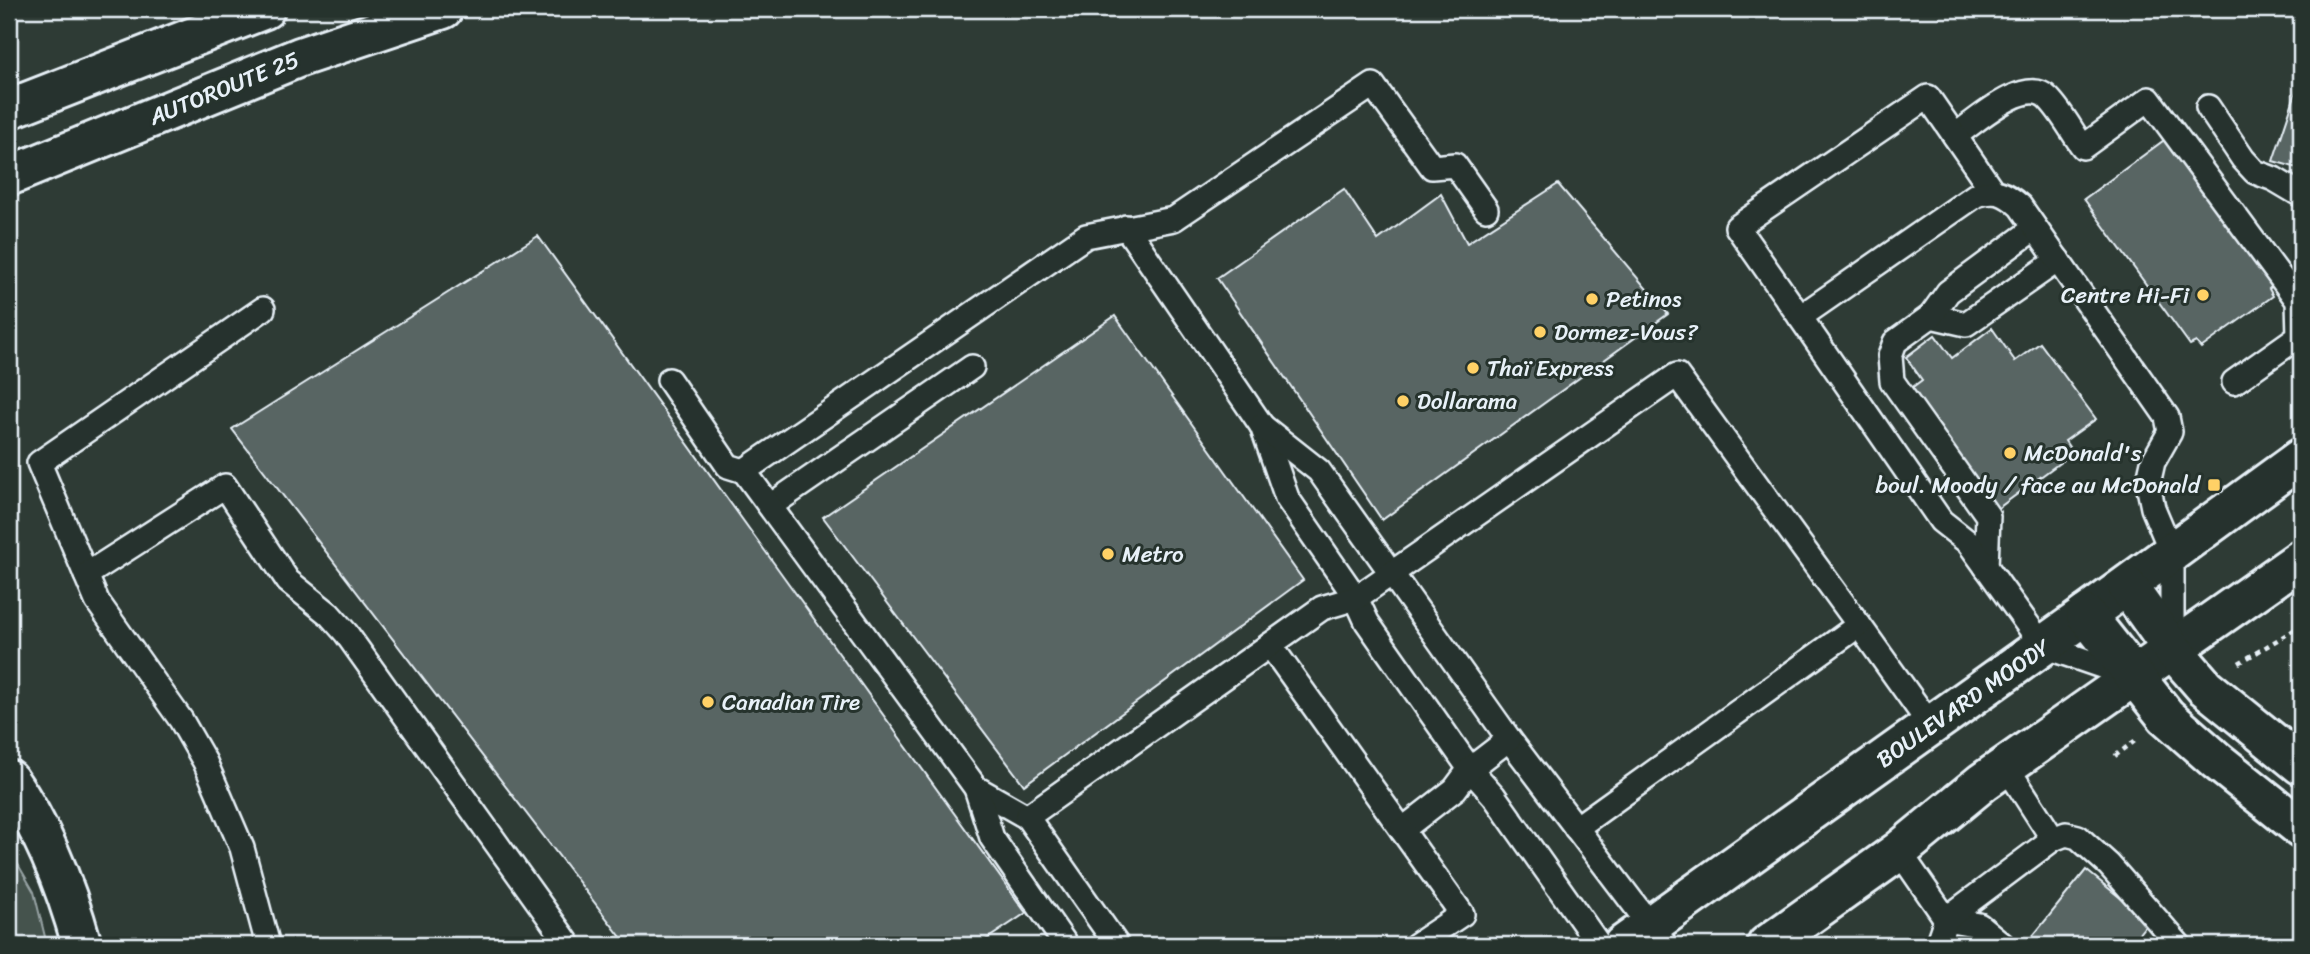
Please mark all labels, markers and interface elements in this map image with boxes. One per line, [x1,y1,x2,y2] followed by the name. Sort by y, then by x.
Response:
[142,40,306,138] street label: AUTOROUTE 25
[2061,275,2190,316] place label: Centre Hi-Fi
[1606,279,1682,320] place label: Petinos
[2195,287,2211,303] marker: Centre Hi-Fi
[1584,291,1600,307] marker: Petinos
[1554,312,1699,353] place label: Dormez-Vous?
[1532,324,1548,340] marker: Dormez-Vous?
[1487,348,1614,389] place label: Thaï Express
[1465,360,1481,376] marker: Thaï Express
[1417,381,1517,422] place label: Dollarama
[1395,393,1411,409] marker: Dollarama
[2024,433,2142,474] place label: McDonald's
[2002,445,2018,461] marker: McDonald's
[1875,465,2202,506] place label: boul. Moody / face au McDonald
[2206,477,2222,493] marker: boul. Moody / face au McDonald
[1122,534,1184,575] place label: Metro
[1100,546,1116,562] marker: Metro
[1867,627,2060,779] street label: BOULEVARD MOODY
[722,682,860,723] place label: Canadian Tire
[700,694,716,710] marker: Canadian Tire

